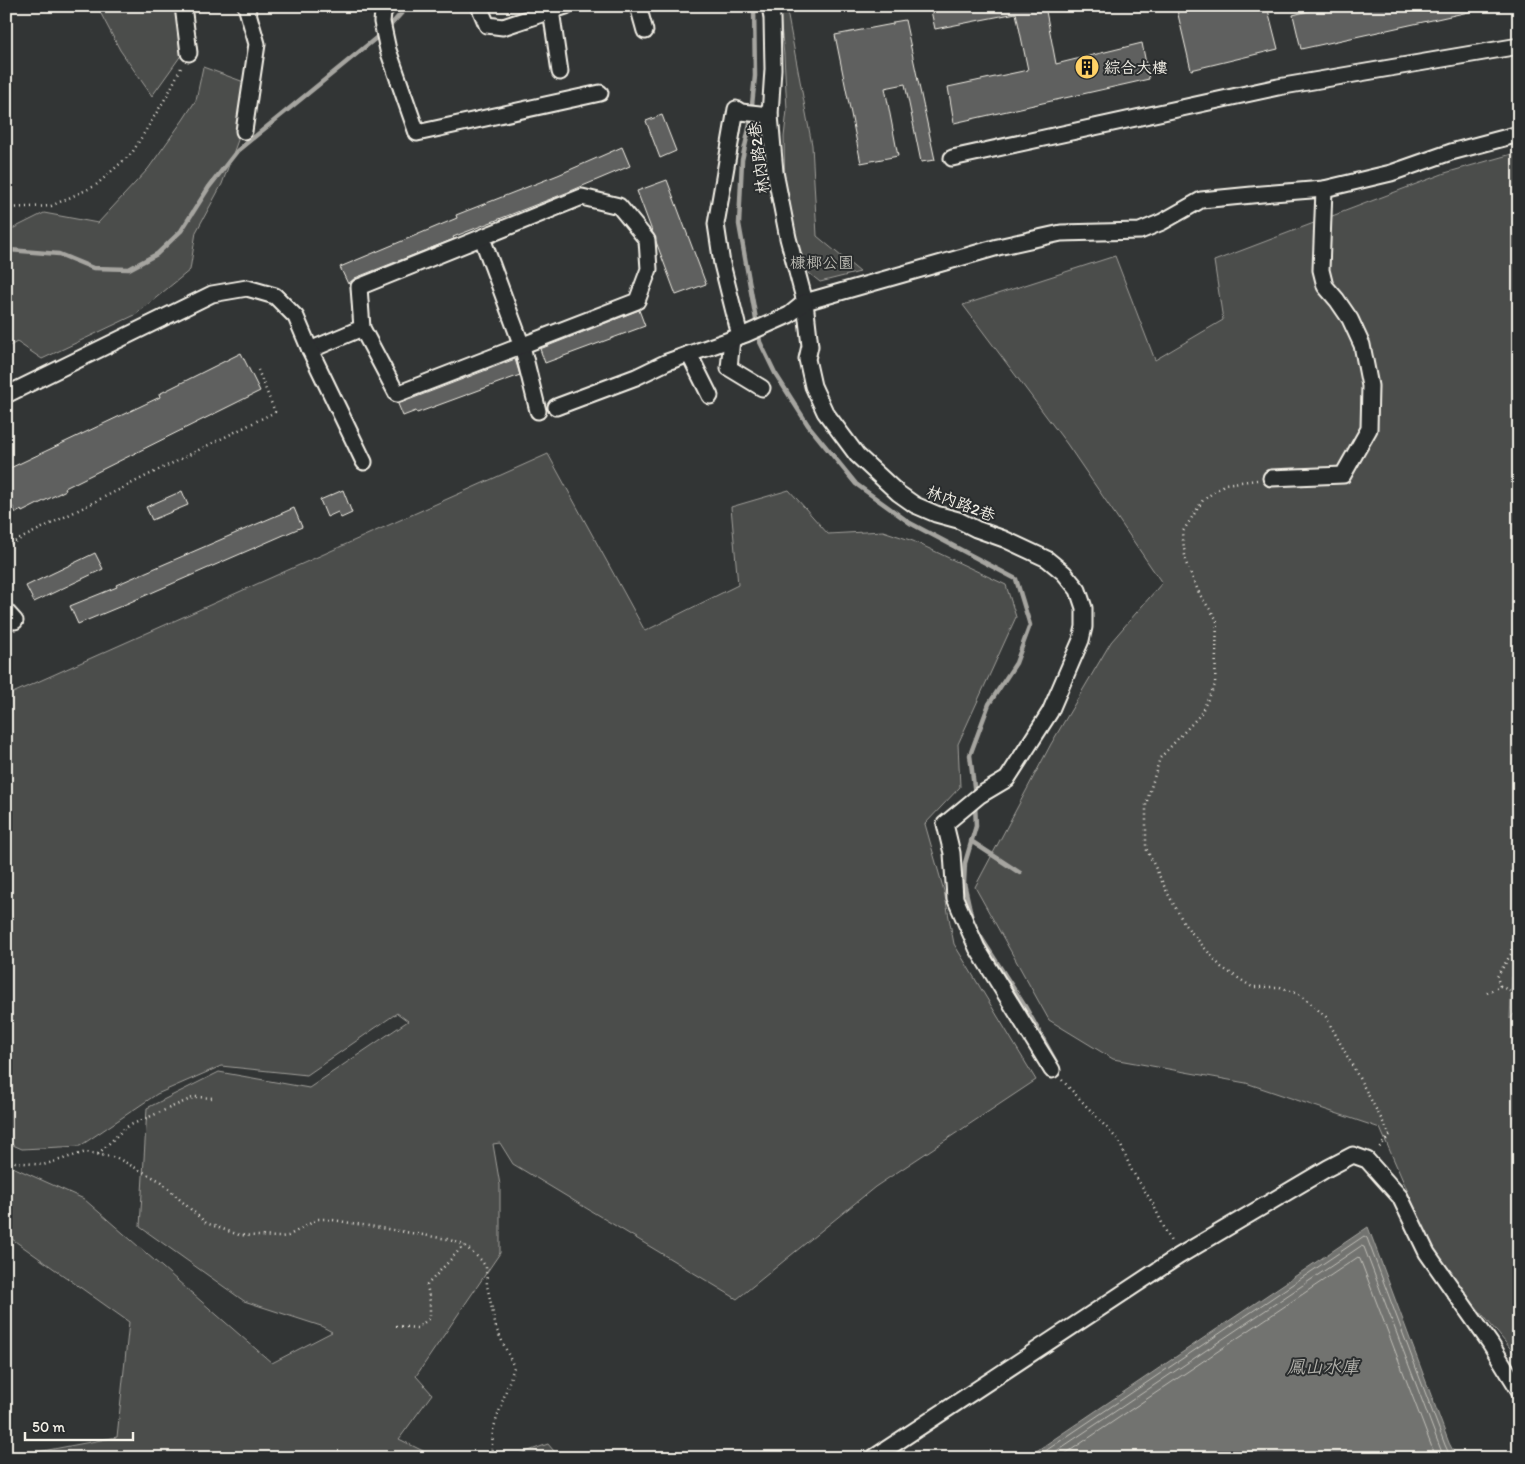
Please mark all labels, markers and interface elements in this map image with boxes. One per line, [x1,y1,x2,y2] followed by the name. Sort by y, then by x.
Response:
[1074,54,1100,80] building icon: 綜合大樓
[1104,58,1168,77] place label: 綜合大樓
[745,121,772,195] street label: 林內路2巷
[790,253,854,272] park label: 槺榔公園
[924,482,998,525] street label: 林內路2巷
[1286,1356,1361,1378] water label: 鳳山水庫
[25,1409,132,1441] scale bar
[32,1418,65,1436] text: 50 m

